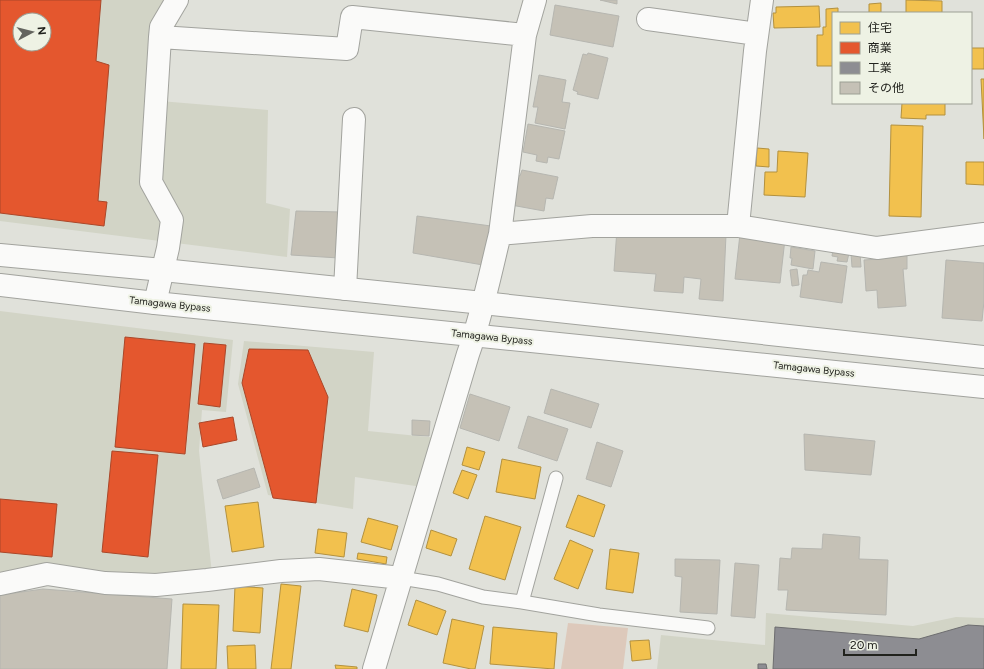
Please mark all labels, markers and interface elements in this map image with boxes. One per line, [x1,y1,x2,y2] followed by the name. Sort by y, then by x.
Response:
[12,12,52,52] north arrow
[832,12,972,104] legend
[868,21,892,35] text: 住宅
[34,26,48,36] text: N
[868,41,892,55] text: 商業
[868,61,892,75] text: 工業
[868,81,904,95] text: その他
[129,293,212,315] street label: Tamagawa Bypass
[451,326,534,348] street label: Tamagawa Bypass
[773,358,856,380] street label: Tamagawa Bypass
[844,631,916,657] scale bar
[850,638,878,652] text: 20 m

